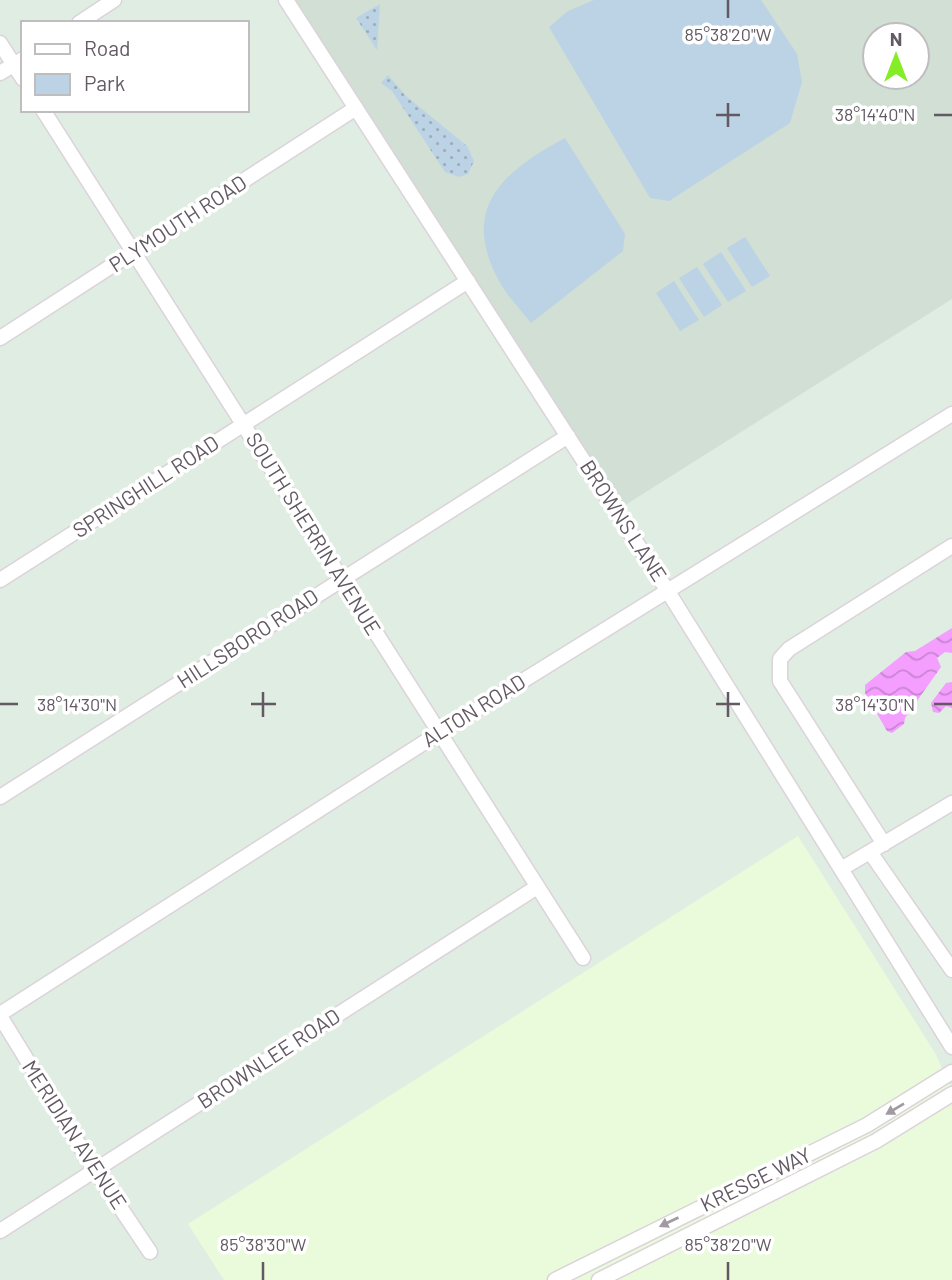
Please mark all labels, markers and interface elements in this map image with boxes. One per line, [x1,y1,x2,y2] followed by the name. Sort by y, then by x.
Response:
[21,21,248,112] legend
[861,21,931,91] north arrow
[685,23,772,45] text: 85°38'20"W
[890,27,902,50] text: N
[84,35,130,60] text: Road
[84,70,125,95] text: Park
[835,103,915,125] text: 38°14'40"N
[104,169,251,277] street label: PLYMOUTH ROAD
[242,427,387,639] street label: SOUTH SHERRIN AVENUE
[68,429,223,542] street label: SPRINGHILL ROAD
[576,455,673,586] street label: BROWNS LANE
[172,583,322,693] street label: HILLSBORO ROAD
[417,668,529,751] street label: ALTON ROAD
[37,693,117,715] text: 38°14'30"N
[835,693,915,715] text: 38°14'30"N
[192,1002,344,1113] street label: BROWNLEE ROAD
[18,1055,133,1213] street label: MERIDIAN AVENUE
[885,1102,904,1115] one-way arrow
[696,1141,815,1216] street label: KRESGE WAY
[659,1216,679,1227] one-way arrow
[220,1233,306,1255] text: 85°38'30"W
[685,1233,772,1255] text: 85°38'20"W

